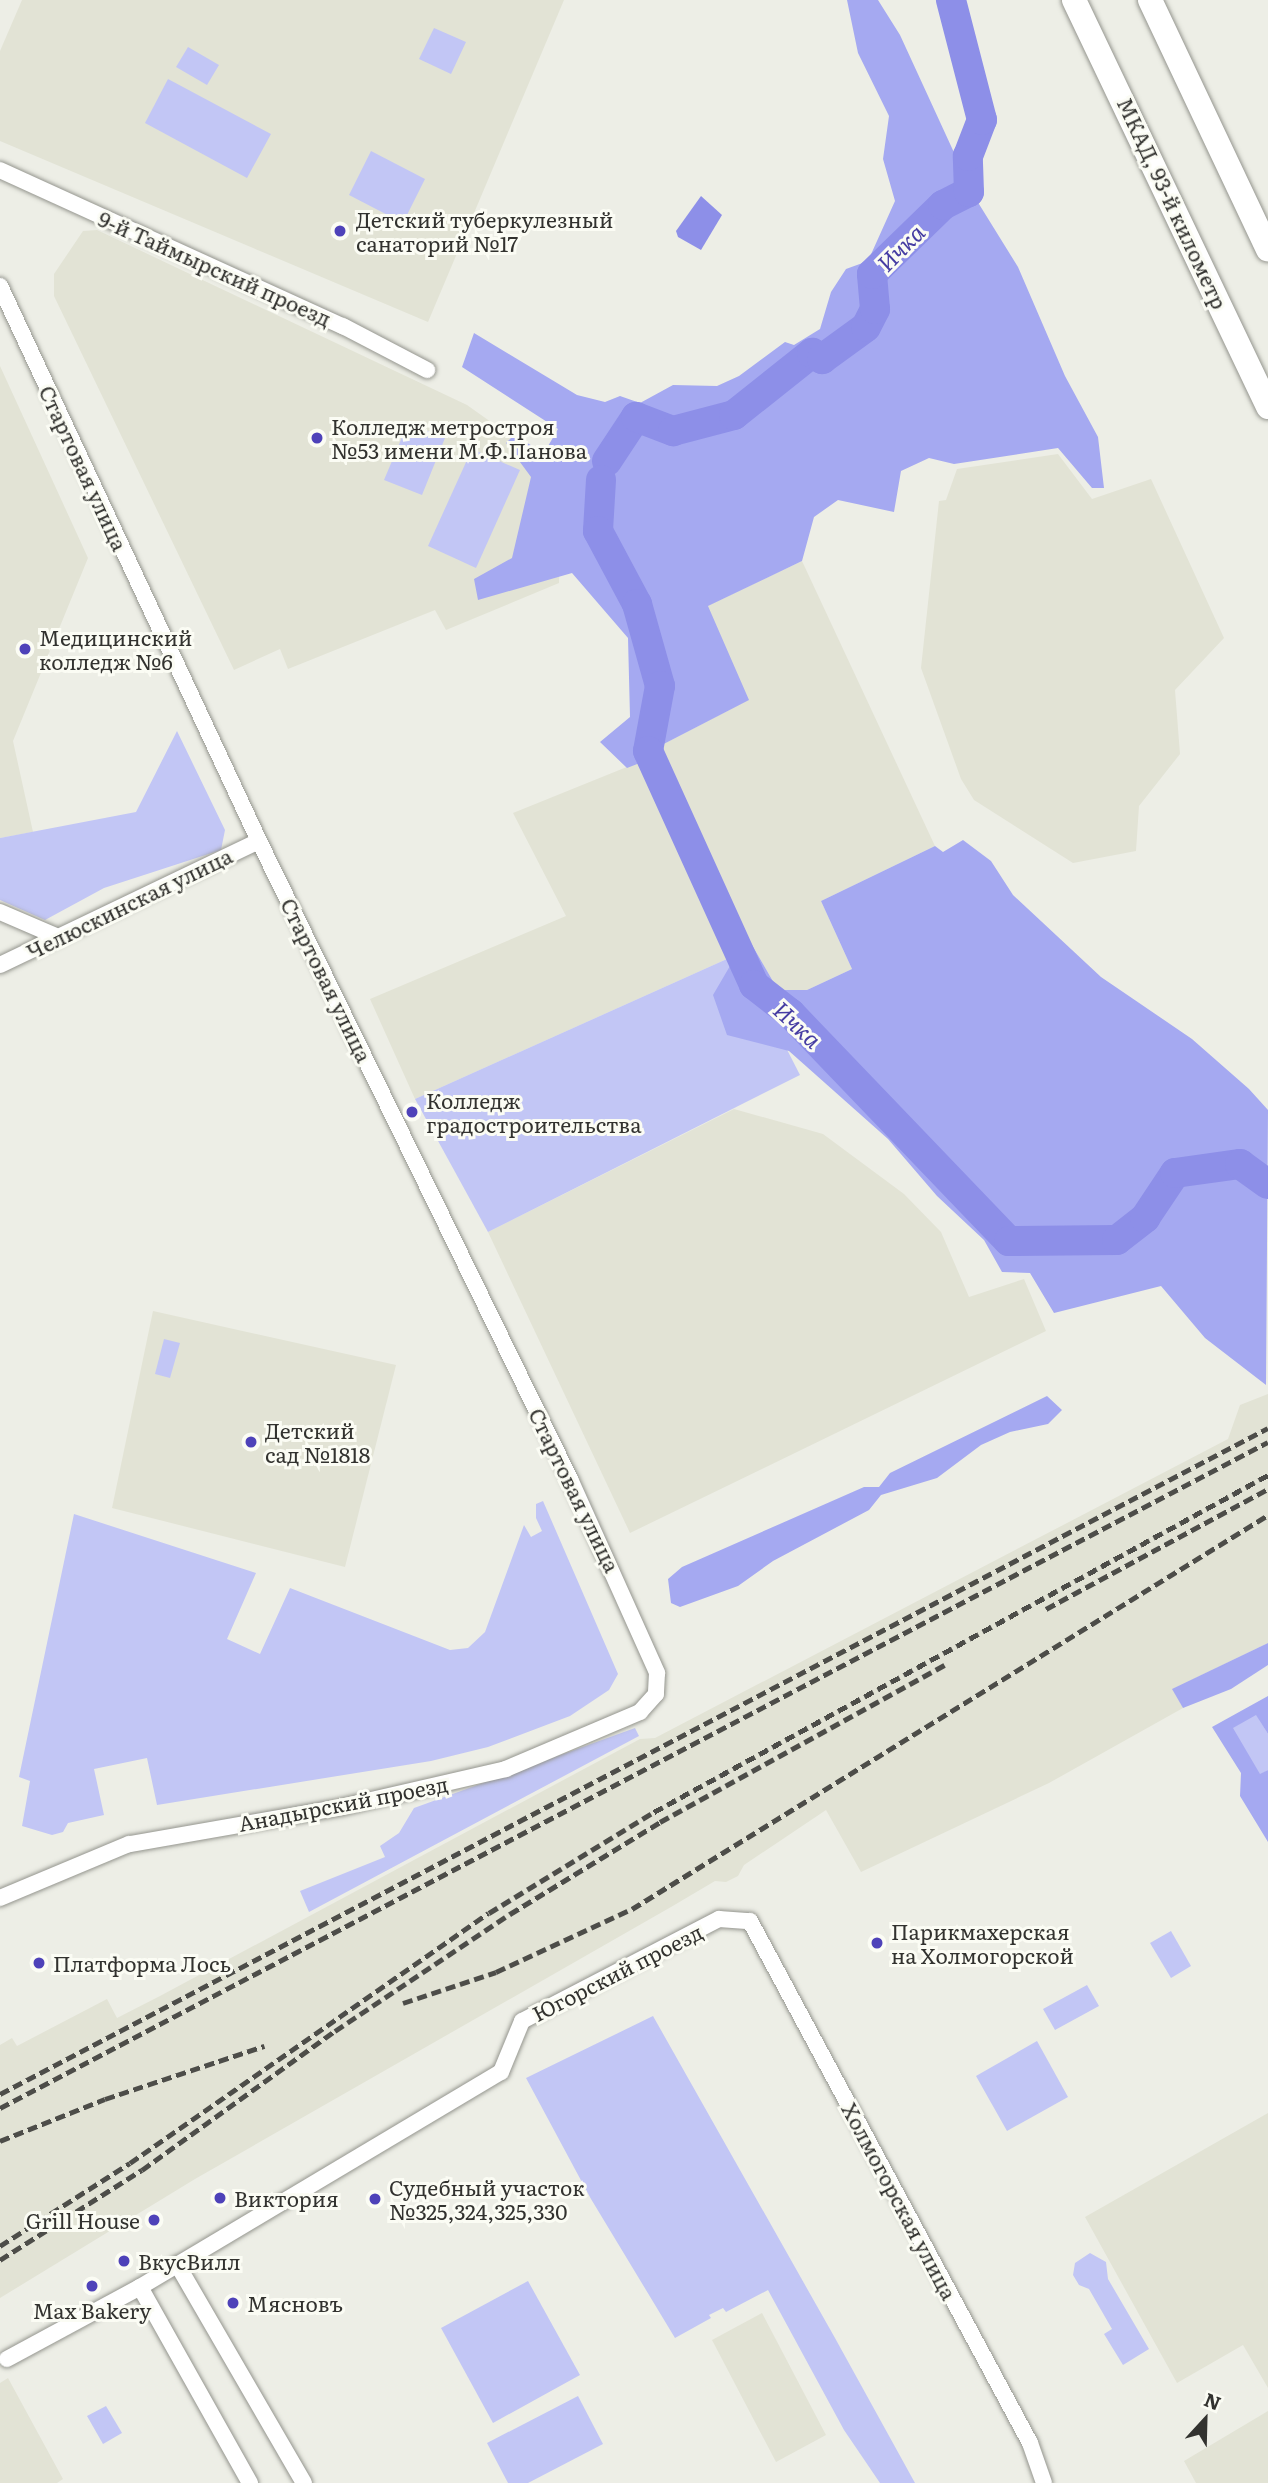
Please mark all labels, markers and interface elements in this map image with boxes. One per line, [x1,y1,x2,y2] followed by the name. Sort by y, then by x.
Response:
[1113,93,1233,313] street label: МКАД, 93-й километр
[95,205,335,331] street label: 9-й Таймырский проезд
[356,206,613,256] place label: Детский туберкулезный санаторий №17
[871,218,929,276] water label: Ичка
[330,221,350,241] marker: Детский туберкулезный санаторий №17
[35,381,133,555] street label: Стартовая улица
[331,413,587,463] place label: Колледж метростроя №53 имени М.Ф.Панова
[309,430,325,446] marker: Колледж метростроя №53 имени М.Ф.Панова
[39,624,192,674] place label: Медицинский колледж №6
[17,641,33,657] marker: Медицинский колледж №6
[22,842,236,964] street label: Челюскинская улица
[276,894,378,1066] street label: Стартовая улица
[768,995,828,1053] water label: Ичка
[426,1087,641,1137] place label: Колледж градостроительства
[404,1104,420,1120] marker: Колледж градостроительства
[524,1404,626,1576] street label: Стартовая улица
[265,1417,370,1467] place label: Детский сад №1818
[243,1434,259,1450] marker: Детский сад №1818
[236,1770,450,1836] street label: Анадырский проезд
[528,1918,706,2026] street label: Югорский проезд
[891,1918,1074,1968] place label: Парикмахерская на Холмогорской
[869,1935,885,1951] marker: Парикмахерская на Холмогорской
[53,1950,231,1976] place label: Платформа Лось
[31,1955,47,1971] marker: Платформа Лось
[837,2098,963,2304] street label: Холмогорская улица
[389,2174,585,2224] place label: Судебный участок №325,324,325,330
[234,2185,339,2211] place label: Виктория
[212,2190,228,2206] marker: Виктория
[367,2191,383,2207] marker: Судебный участок №325,324,325,330
[26,2207,140,2233] place label: Grill House
[146,2212,162,2228] marker: Grill House
[138,2248,241,2274] place label: ВкусВилл
[116,2253,132,2269] marker: ВкусВилл
[84,2278,100,2294] marker: Max Bakery
[247,2290,343,2316] place label: Мясновъ
[225,2295,241,2311] marker: Мясновъ
[33,2297,151,2323] place label: Max Bakery
[1170,2385,1240,2455] north arrow
[1200,2385,1225,2416] text: N

